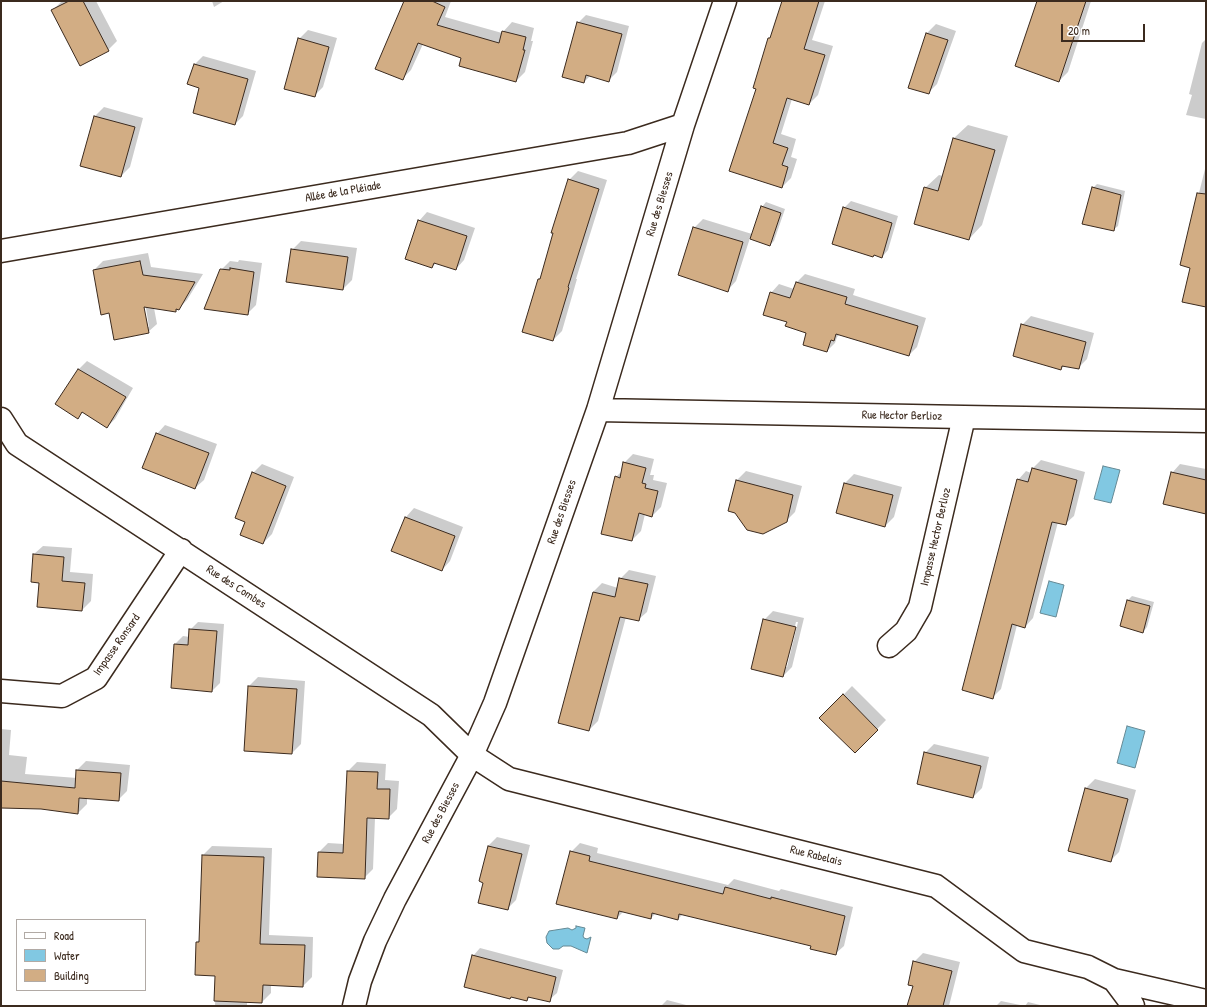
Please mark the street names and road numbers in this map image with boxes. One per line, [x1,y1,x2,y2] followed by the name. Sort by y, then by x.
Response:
[643,170,677,238] street label: Rue des Biesses
[304,178,382,206] street label: Allée de la Pléiade
[862,408,942,424] street label: Rue Hector Berlioz
[544,478,580,546] street label: Rue des Biesses
[918,487,954,587] street label: Impasse Hector Berlioz
[203,562,269,612] street label: Rue des Combes
[90,611,144,679] street label: Impasse Ronsard
[419,780,463,846] street label: Rue des Biesses
[789,843,843,869] street label: Rue Rabelais

